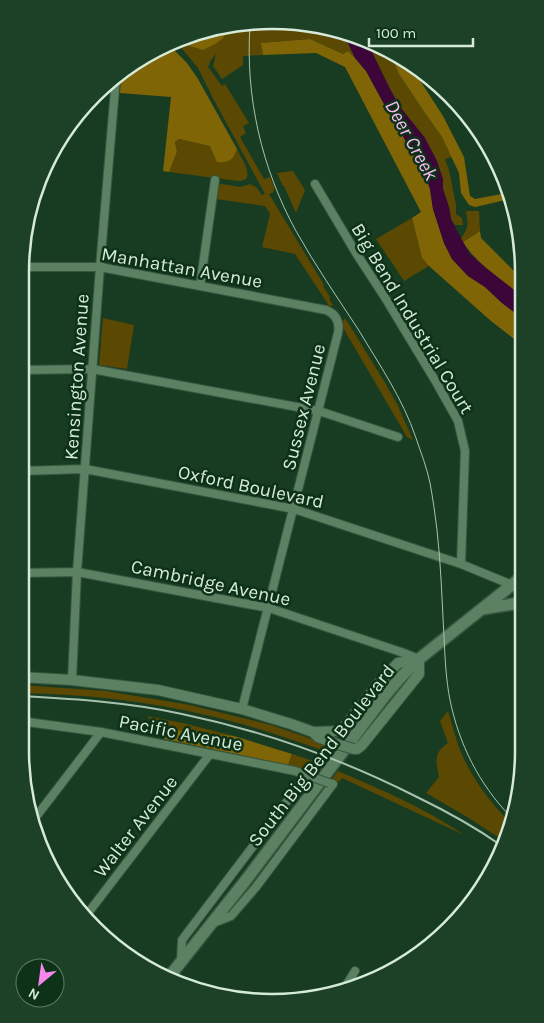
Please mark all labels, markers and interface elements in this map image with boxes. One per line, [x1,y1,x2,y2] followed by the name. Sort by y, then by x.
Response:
[369,15,473,47] scale bar
[376,24,416,42] text: 100 m
[380,96,443,185] water label: Deer Creek
[346,219,478,418] street label: Big Bend Industrial Court
[100,243,264,293] street label: Manhattan Avenue
[60,293,94,461] street label: Kensington Avenue
[278,342,330,473] street label: Sussex Avenue
[176,461,326,513] street label: Oxford Boulevard
[129,555,293,611] street label: Cambridge Avenue
[244,660,400,851] street label: South Big Bend Boulevard
[117,710,244,756] street label: Pacific Avenue
[89,771,182,882] street label: Walter Avenue
[15,958,65,1008] north arrow
[25,984,42,1004] text: N

